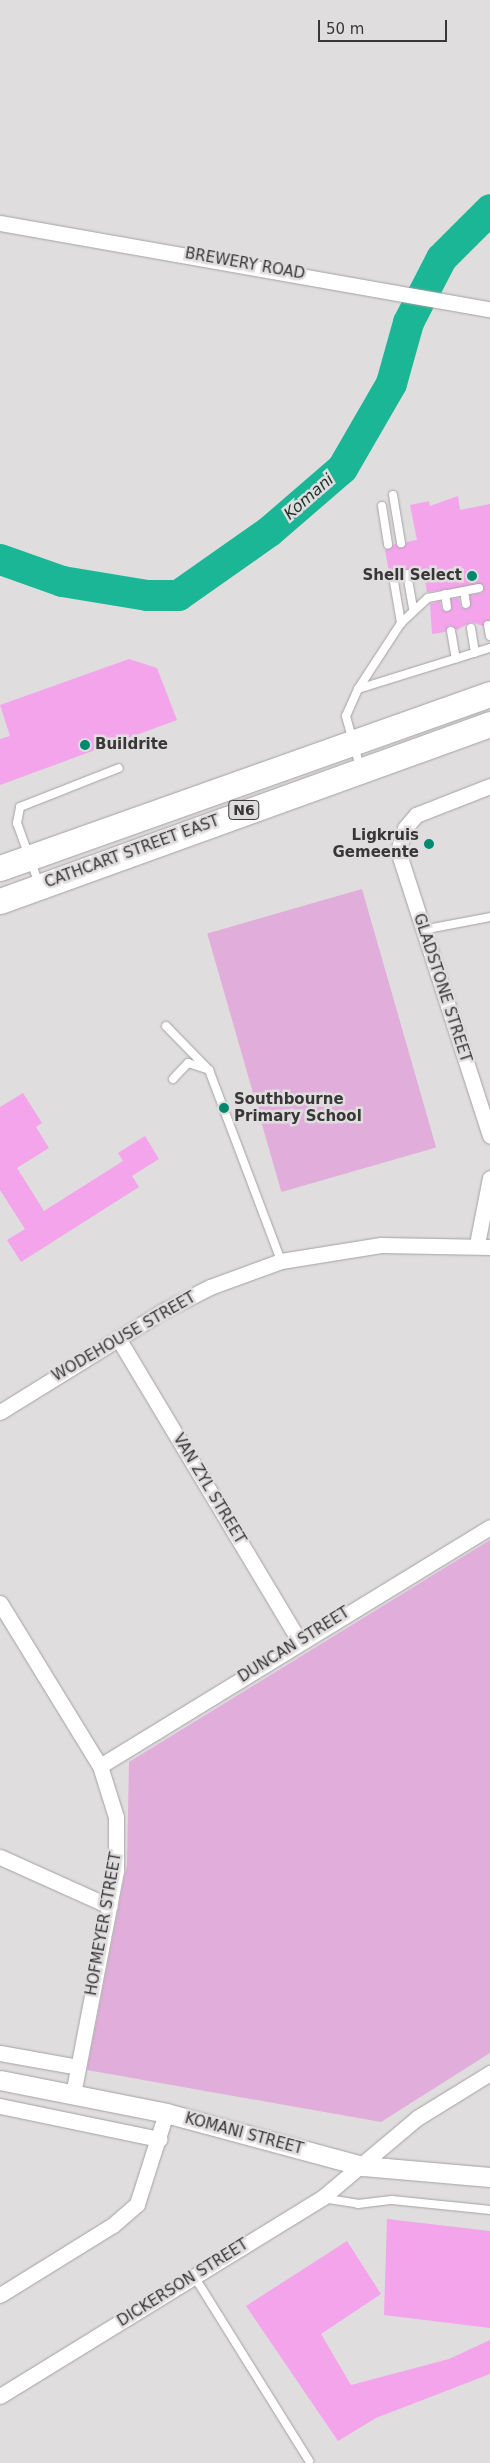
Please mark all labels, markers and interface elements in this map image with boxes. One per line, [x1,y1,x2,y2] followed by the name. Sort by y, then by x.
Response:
[320,10,449,42] scale bar
[326,20,364,38] text: 50 m
[184,245,306,283] street label: BREWERY ROAD
[280,470,338,524] water label: Komani
[362,567,462,585] place label: Shell Select
[466,570,478,582] marker: Shell Select
[95,736,168,754] place label: Buildrite
[79,739,91,751] marker: Buildrite
[228,798,260,822] road number: N6
[42,812,222,892] street label: CATHCART STREET EAST
[333,826,419,861] place label: Ligkruis Gemeente
[423,838,435,850] marker: Ligkruis Gemeente
[409,911,475,1065] street label: GLADSTONE STREET
[234,1090,362,1125] place label: Southbourne Primary School
[218,1102,230,1114] marker: Southbourne Primary School
[49,1289,199,1385] street label: WODEHOUSE STREET
[169,1431,249,1547] street label: VAN ZYL STREET
[235,1604,353,1686] street label: DUNCAN STREET
[83,1851,125,1997] street label: HOFMEYER STREET
[183,2110,305,2158] street label: KOMANI STREET
[114,2235,252,2331] street label: DICKERSON STREET

